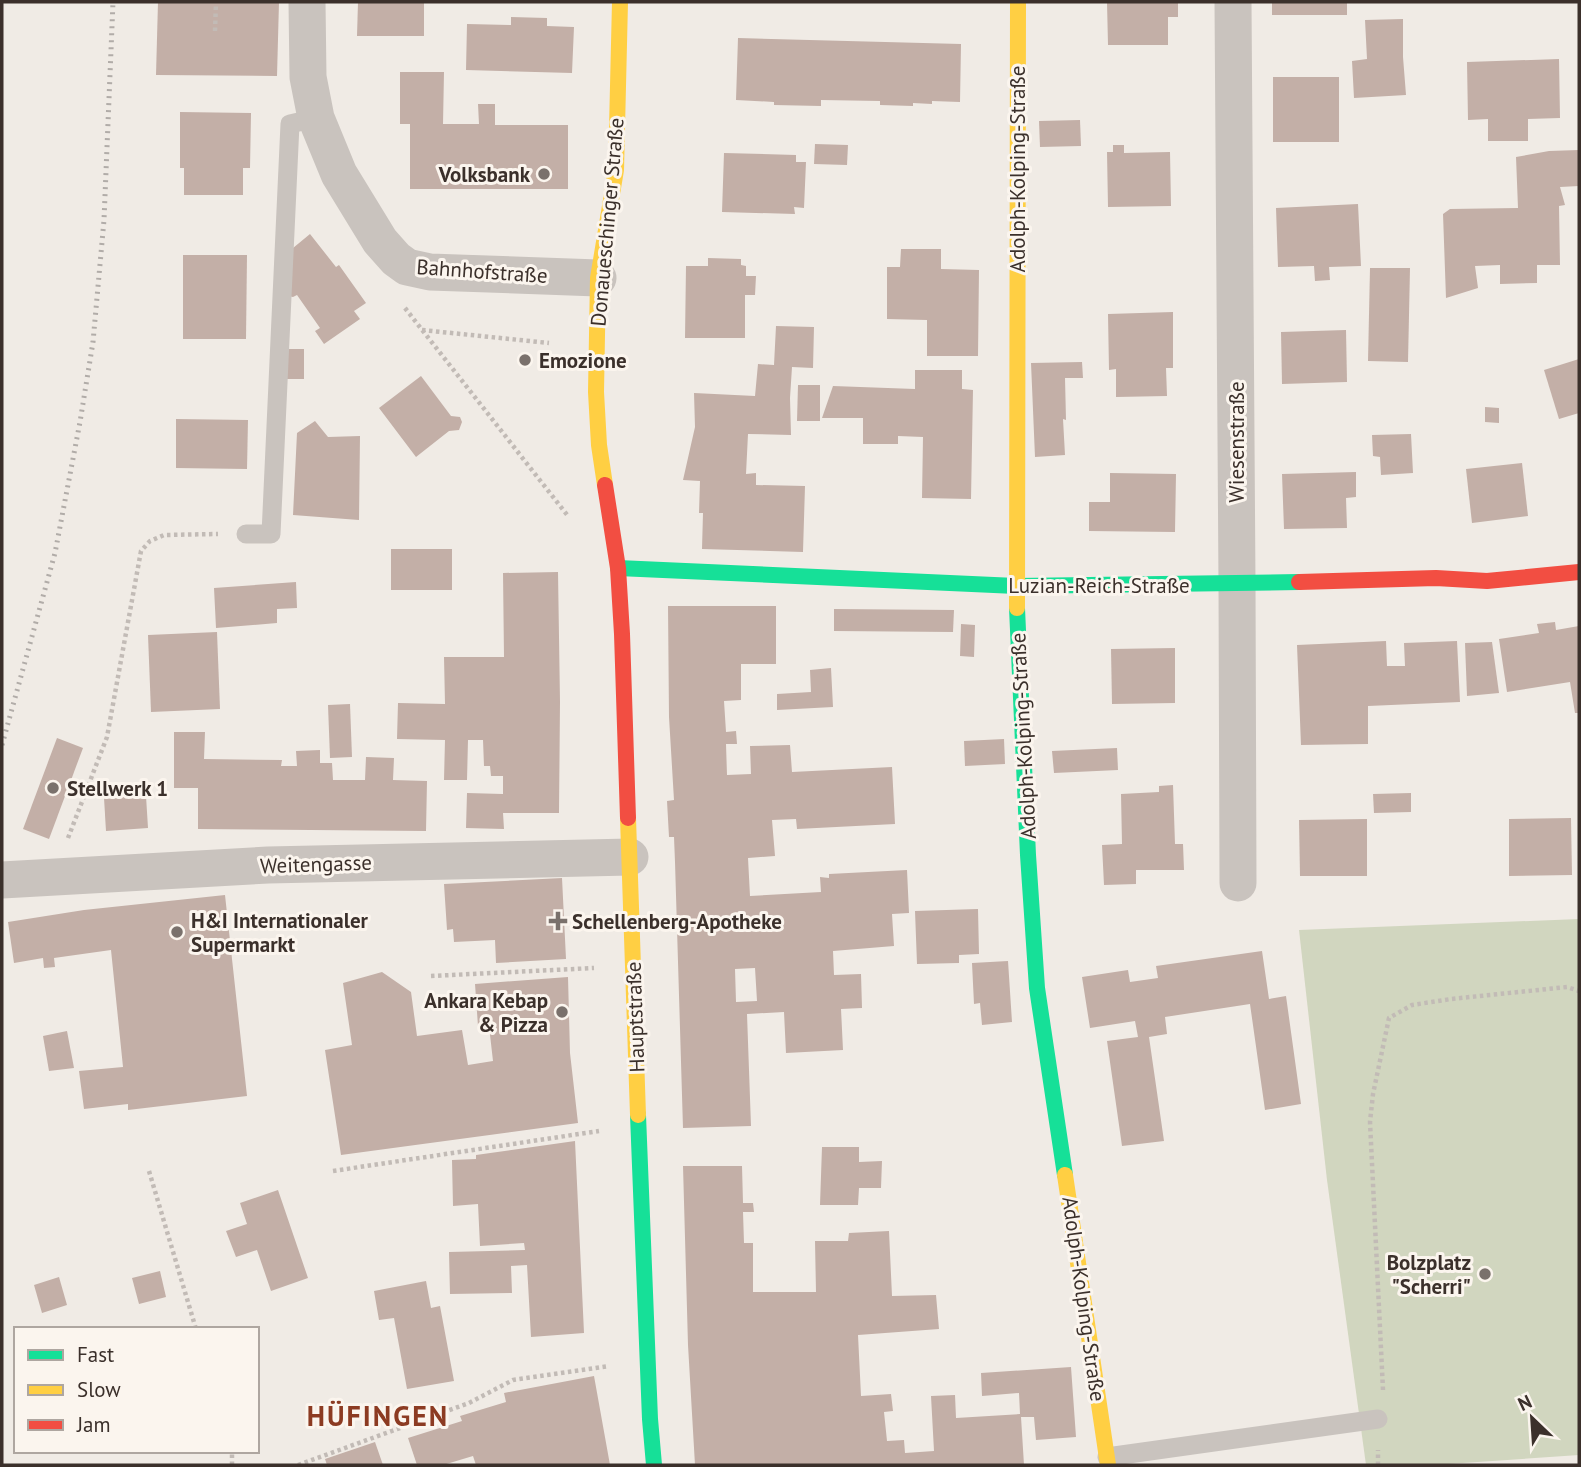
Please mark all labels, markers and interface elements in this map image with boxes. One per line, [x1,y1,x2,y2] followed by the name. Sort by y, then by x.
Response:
[1004,66,1031,272] street label: Adolph-Kolping-Straße
[584,117,630,327] street label: Donaueschinger Straße
[438,161,531,188] place label: Volksbank
[536,166,552,182] marker: Volksbank
[415,253,549,289] street label: Bahnhofstraße
[539,347,627,374] place label: Emozione
[517,352,533,368] marker: Emozione
[1223,381,1250,503] street label: Wiesenstraße
[1008,572,1190,599] street label: Luzian-Reich-Straße
[1004,632,1042,840] street label: Adolph-Kolping-Straße
[67,775,168,802] place label: Stellwerk 1
[45,780,61,796] marker: Stellwerk 1
[260,849,372,879] street label: Weitengasse
[191,907,369,958] place label: H&I Internationaler Supermarkt
[572,908,782,935] place label: Schellenberg-Apotheke
[550,913,566,929] marker: Schellenberg-Apotheke
[169,924,185,940] marker: H&I Internationaler Supermarkt
[620,961,650,1073] street label: Hauptstraße
[424,987,548,1038] place label: Ankara Kebap & Pizza
[554,1004,570,1020] marker: Ankara Kebap & Pizza
[1056,1195,1112,1403] street label: Adolph-Kolping-Straße
[1387,1249,1471,1300] place label: Bolzplatz "Scherri"
[1477,1266,1493,1282] marker: Bolzplatz "Scherri"
[14,1327,259,1453] legend
[77,1341,114,1368] text: Fast
[77,1376,121,1403] text: Slow
[1497,1383,1567,1453] north arrow
[1514,1389,1536,1416] text: N
[307,1397,449,1434] district label: HÜFINGEN
[76,1411,111,1438] text: Jam

